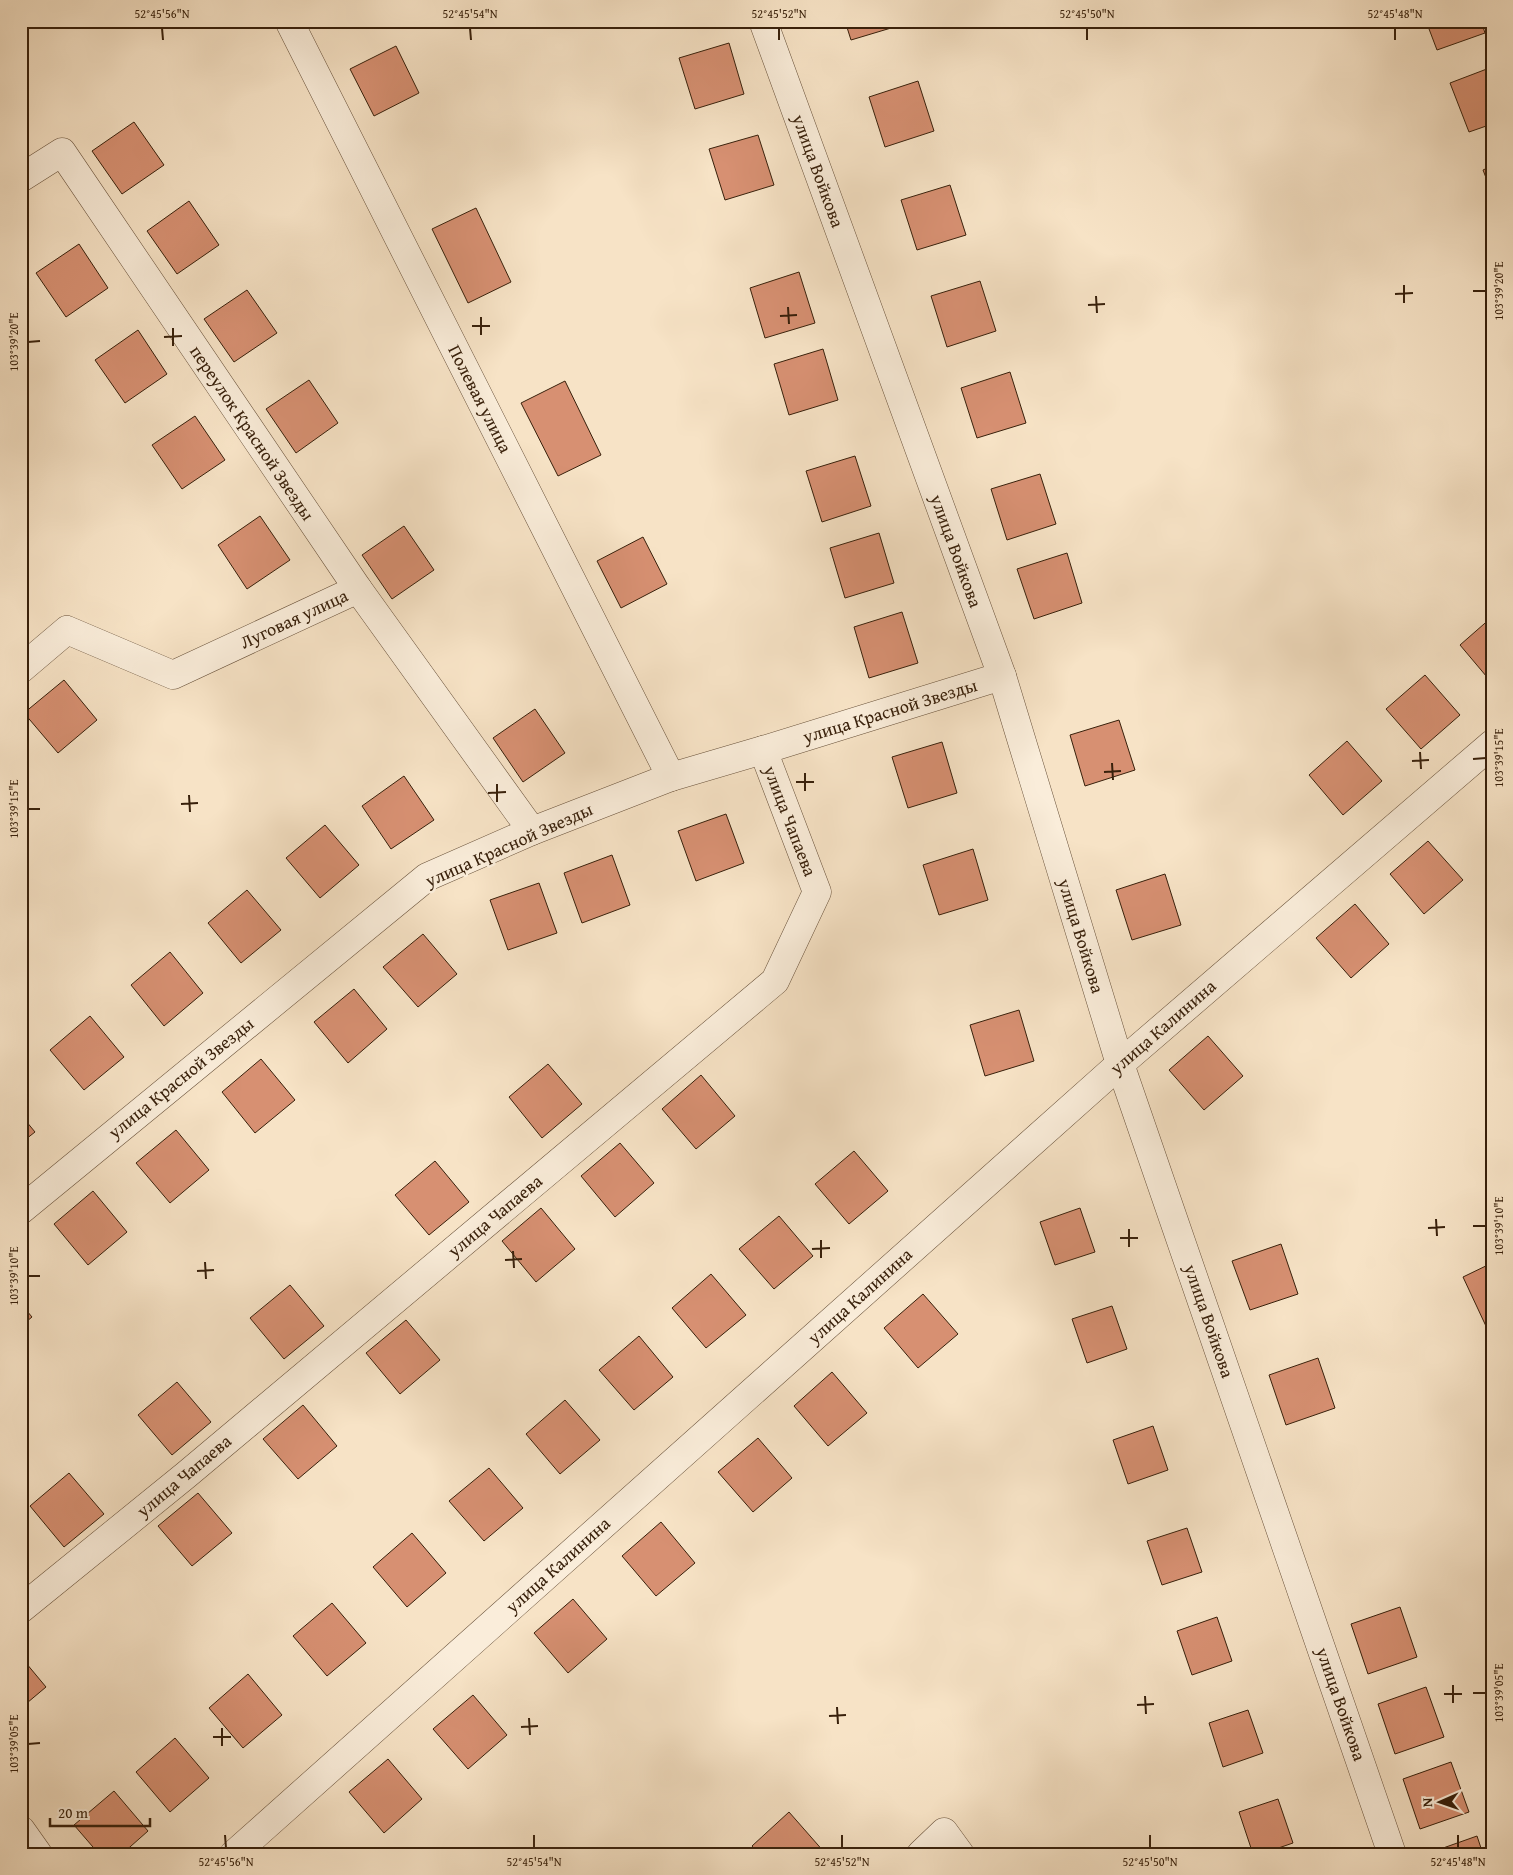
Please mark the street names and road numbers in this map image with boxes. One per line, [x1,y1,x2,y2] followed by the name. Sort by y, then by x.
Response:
[785,110,852,232] street label: улица Войкова
[183,339,322,526] street label: переулок Красной Звезды
[442,340,519,458] street label: Полевая улица
[923,490,990,612] street label: улица Войкова
[235,582,353,655] street label: Луговая улица
[798,671,981,750] street label: улица Красной Звезды
[757,761,824,880] street label: улица Чапаева
[420,795,597,894] street label: улица Красной Звезды
[1051,874,1112,997] street label: улица Войкова
[1103,973,1222,1081] street label: улица Калинина
[101,1010,260,1146] street label: улица Красной Звезды
[441,1168,548,1264] street label: улица Чапаева
[800,1241,918,1351] street label: улица Калинина
[1177,1259,1242,1382] street label: улица Войкова
[130,1428,237,1524] street label: улица Чапаева
[498,1510,616,1620] street label: улица Калинина
[1309,1642,1374,1765] street label: улица Войкова

